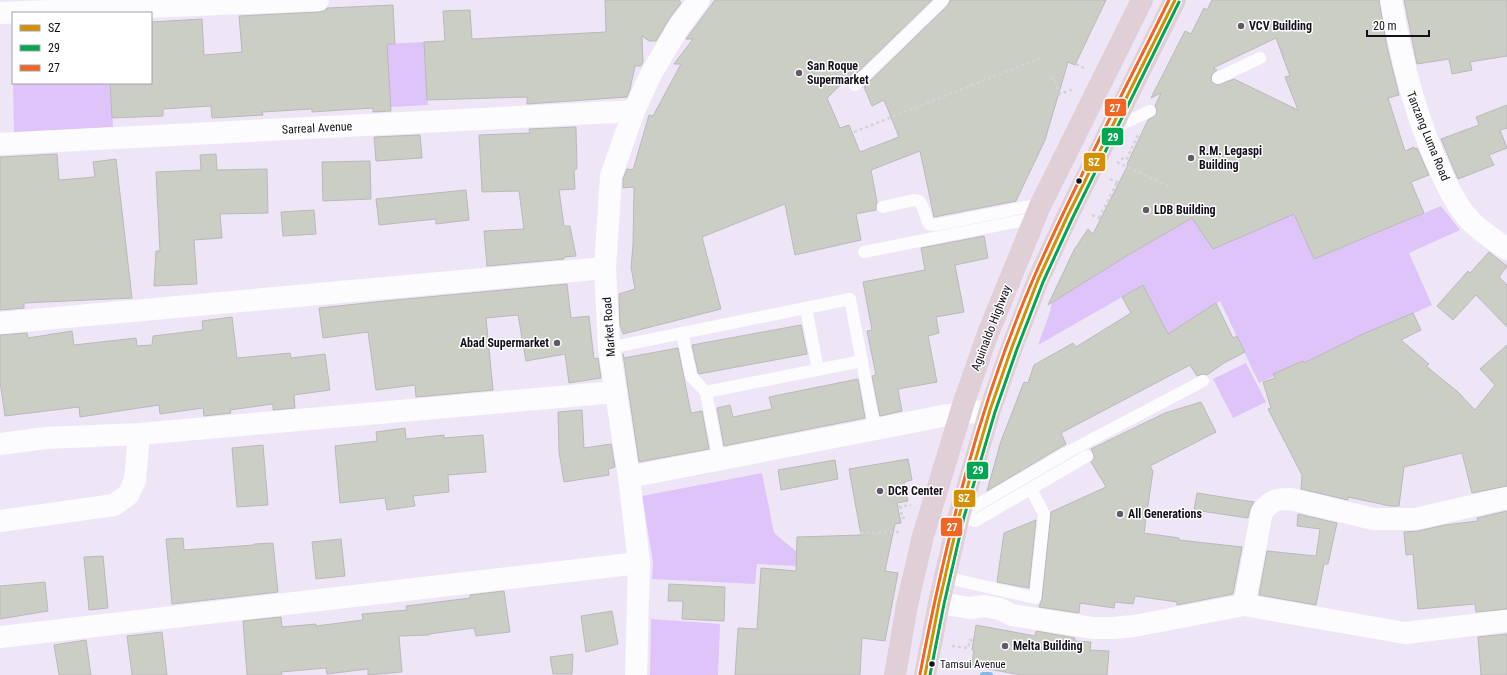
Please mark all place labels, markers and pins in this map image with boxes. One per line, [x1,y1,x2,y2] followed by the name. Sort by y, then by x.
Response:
[1249,19,1312,33] place label: VCV Building
[1236,21,1246,31] marker: VCV Building
[807,59,869,87] place label: San Roque Supermarket
[794,68,804,78] marker: San Roque Supermarket
[1199,144,1262,172] place label: R.M. Legaspi Building
[1186,153,1196,163] marker: R.M. Legaspi Building
[1074,176,1084,186] unlabelled marker
[1154,203,1216,217] place label: LDB Building
[1141,205,1151,215] marker: LDB Building
[460,336,549,350] place label: Abad Supermarket
[552,338,562,348] marker: Abad Supermarket
[888,484,943,498] place label: DCR Center
[875,486,885,496] marker: DCR Center
[1128,507,1202,521] place label: All Generations
[1115,509,1125,519] marker: All Generations
[1013,639,1083,653] place label: Melta Building
[1000,641,1010,651] marker: Melta Building
[940,658,1006,671] place label: Tamsui Avenue
[927,659,937,669] marker: Tamsui Avenue

